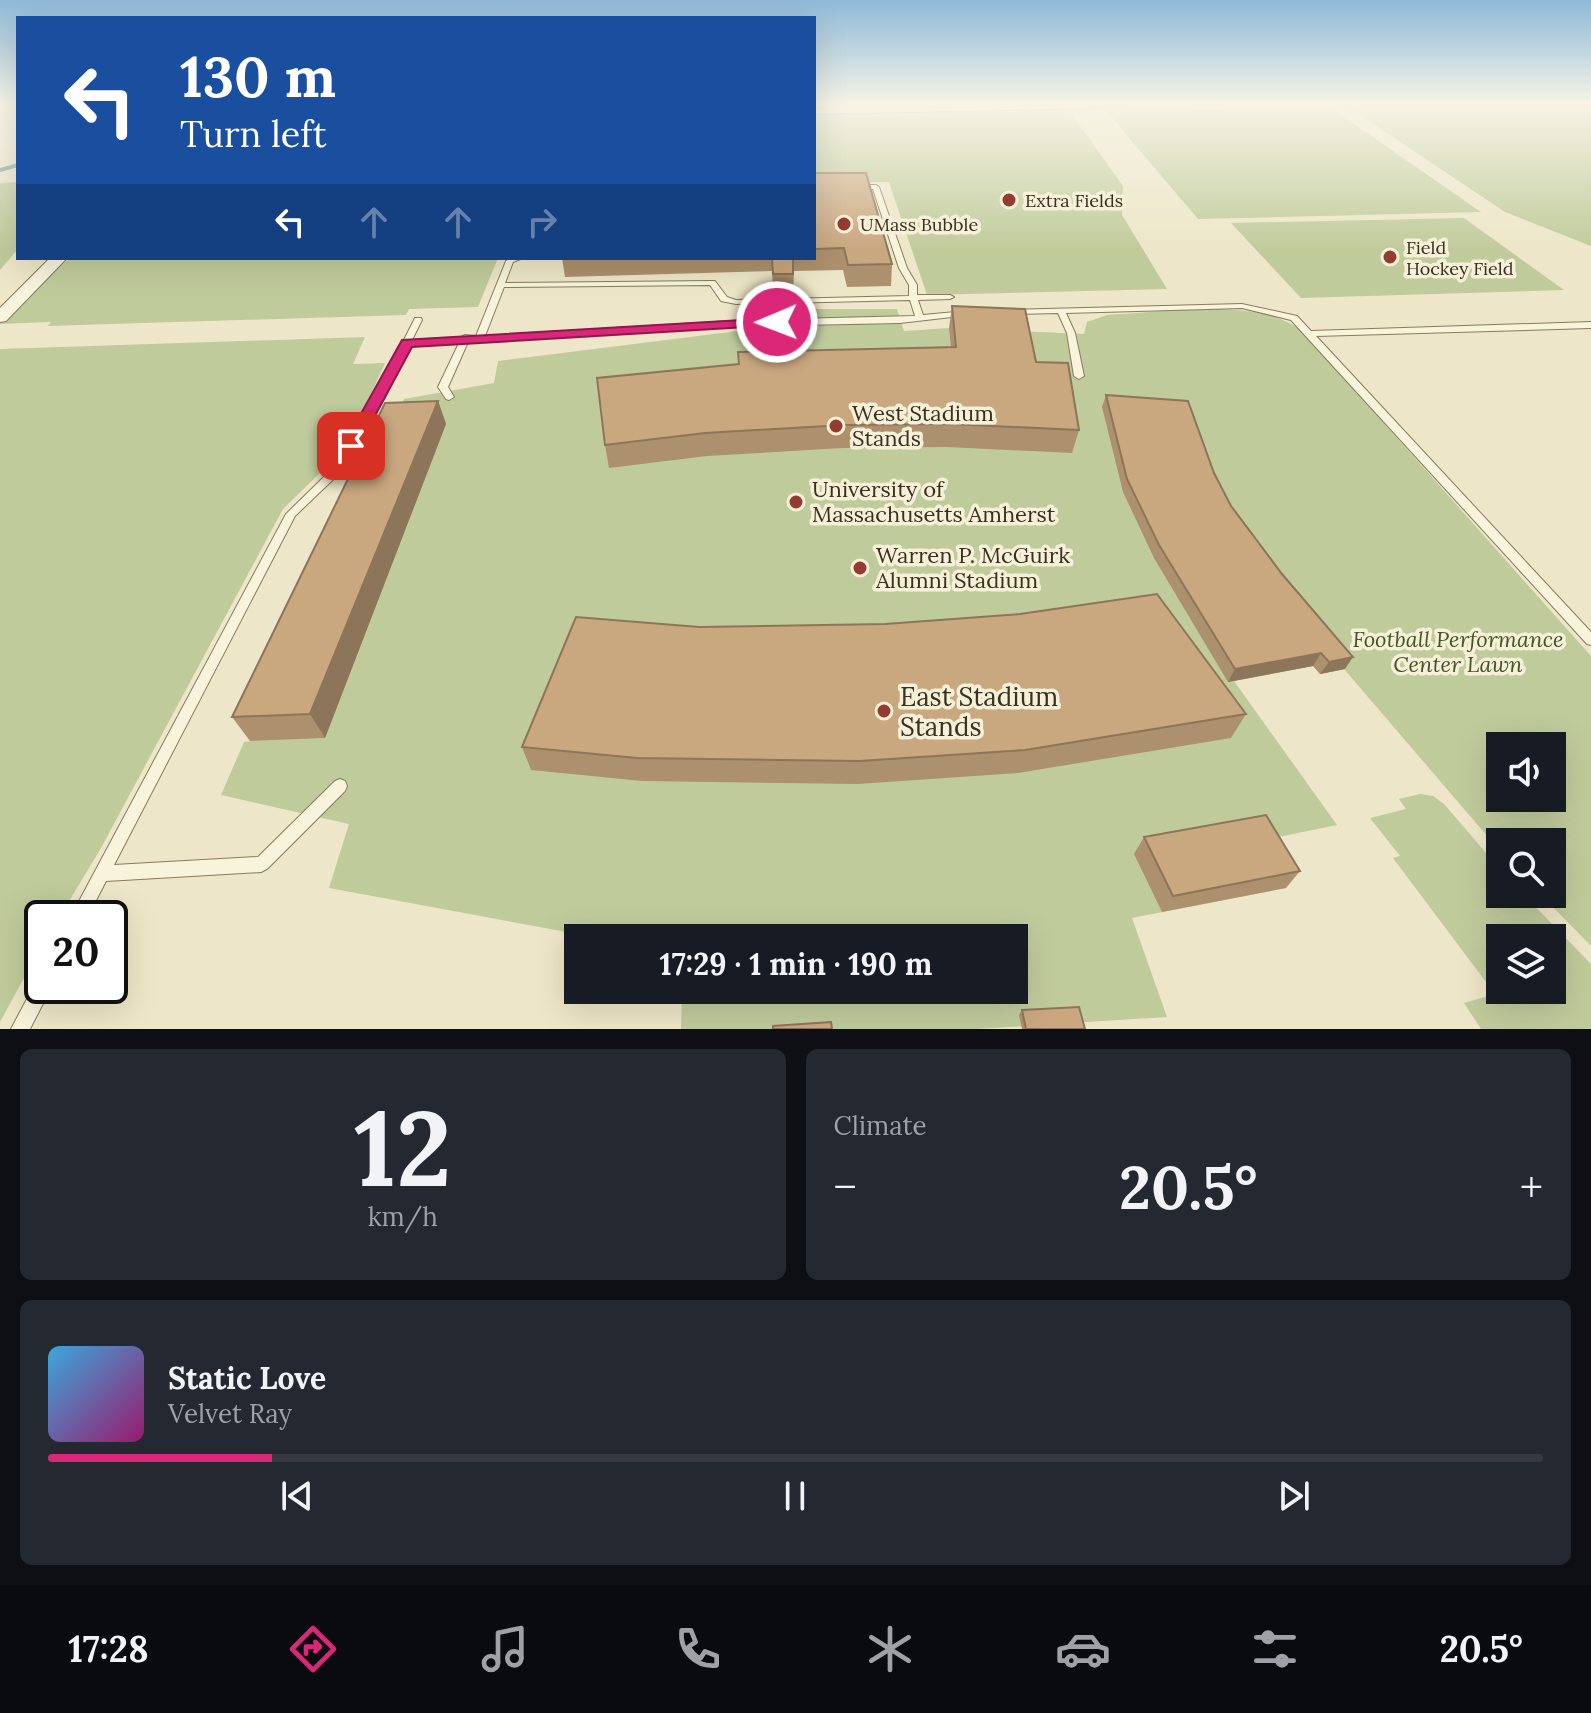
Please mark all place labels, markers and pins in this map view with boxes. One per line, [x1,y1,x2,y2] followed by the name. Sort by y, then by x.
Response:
[1025,189,1123,212] place label: Extra Fields
[1000,191,1018,209] marker: Extra Fields
[860,213,978,236] place label: UMass Bubble
[835,215,853,233] marker: UMass Bubble
[1406,236,1514,280] place label: Field Hockey Field
[1381,248,1399,266] marker: Field Hockey Field
[852,399,994,452] place label: West Stadium Stands
[317,412,385,480] pin
[827,417,845,435] marker: West Stadium Stands
[812,475,1056,528] place label: University of Massachusetts Amherst
[787,493,805,511] marker: University of Massachusetts Amherst
[875,541,1070,594] place label: Warren P. McGuirk Alumni Stadium
[851,559,869,577] marker: Warren P. McGuirk Alumni Stadium
[900,680,1058,743] place label: East Stadium Stands
[875,702,893,720] marker: East Stadium Stands

